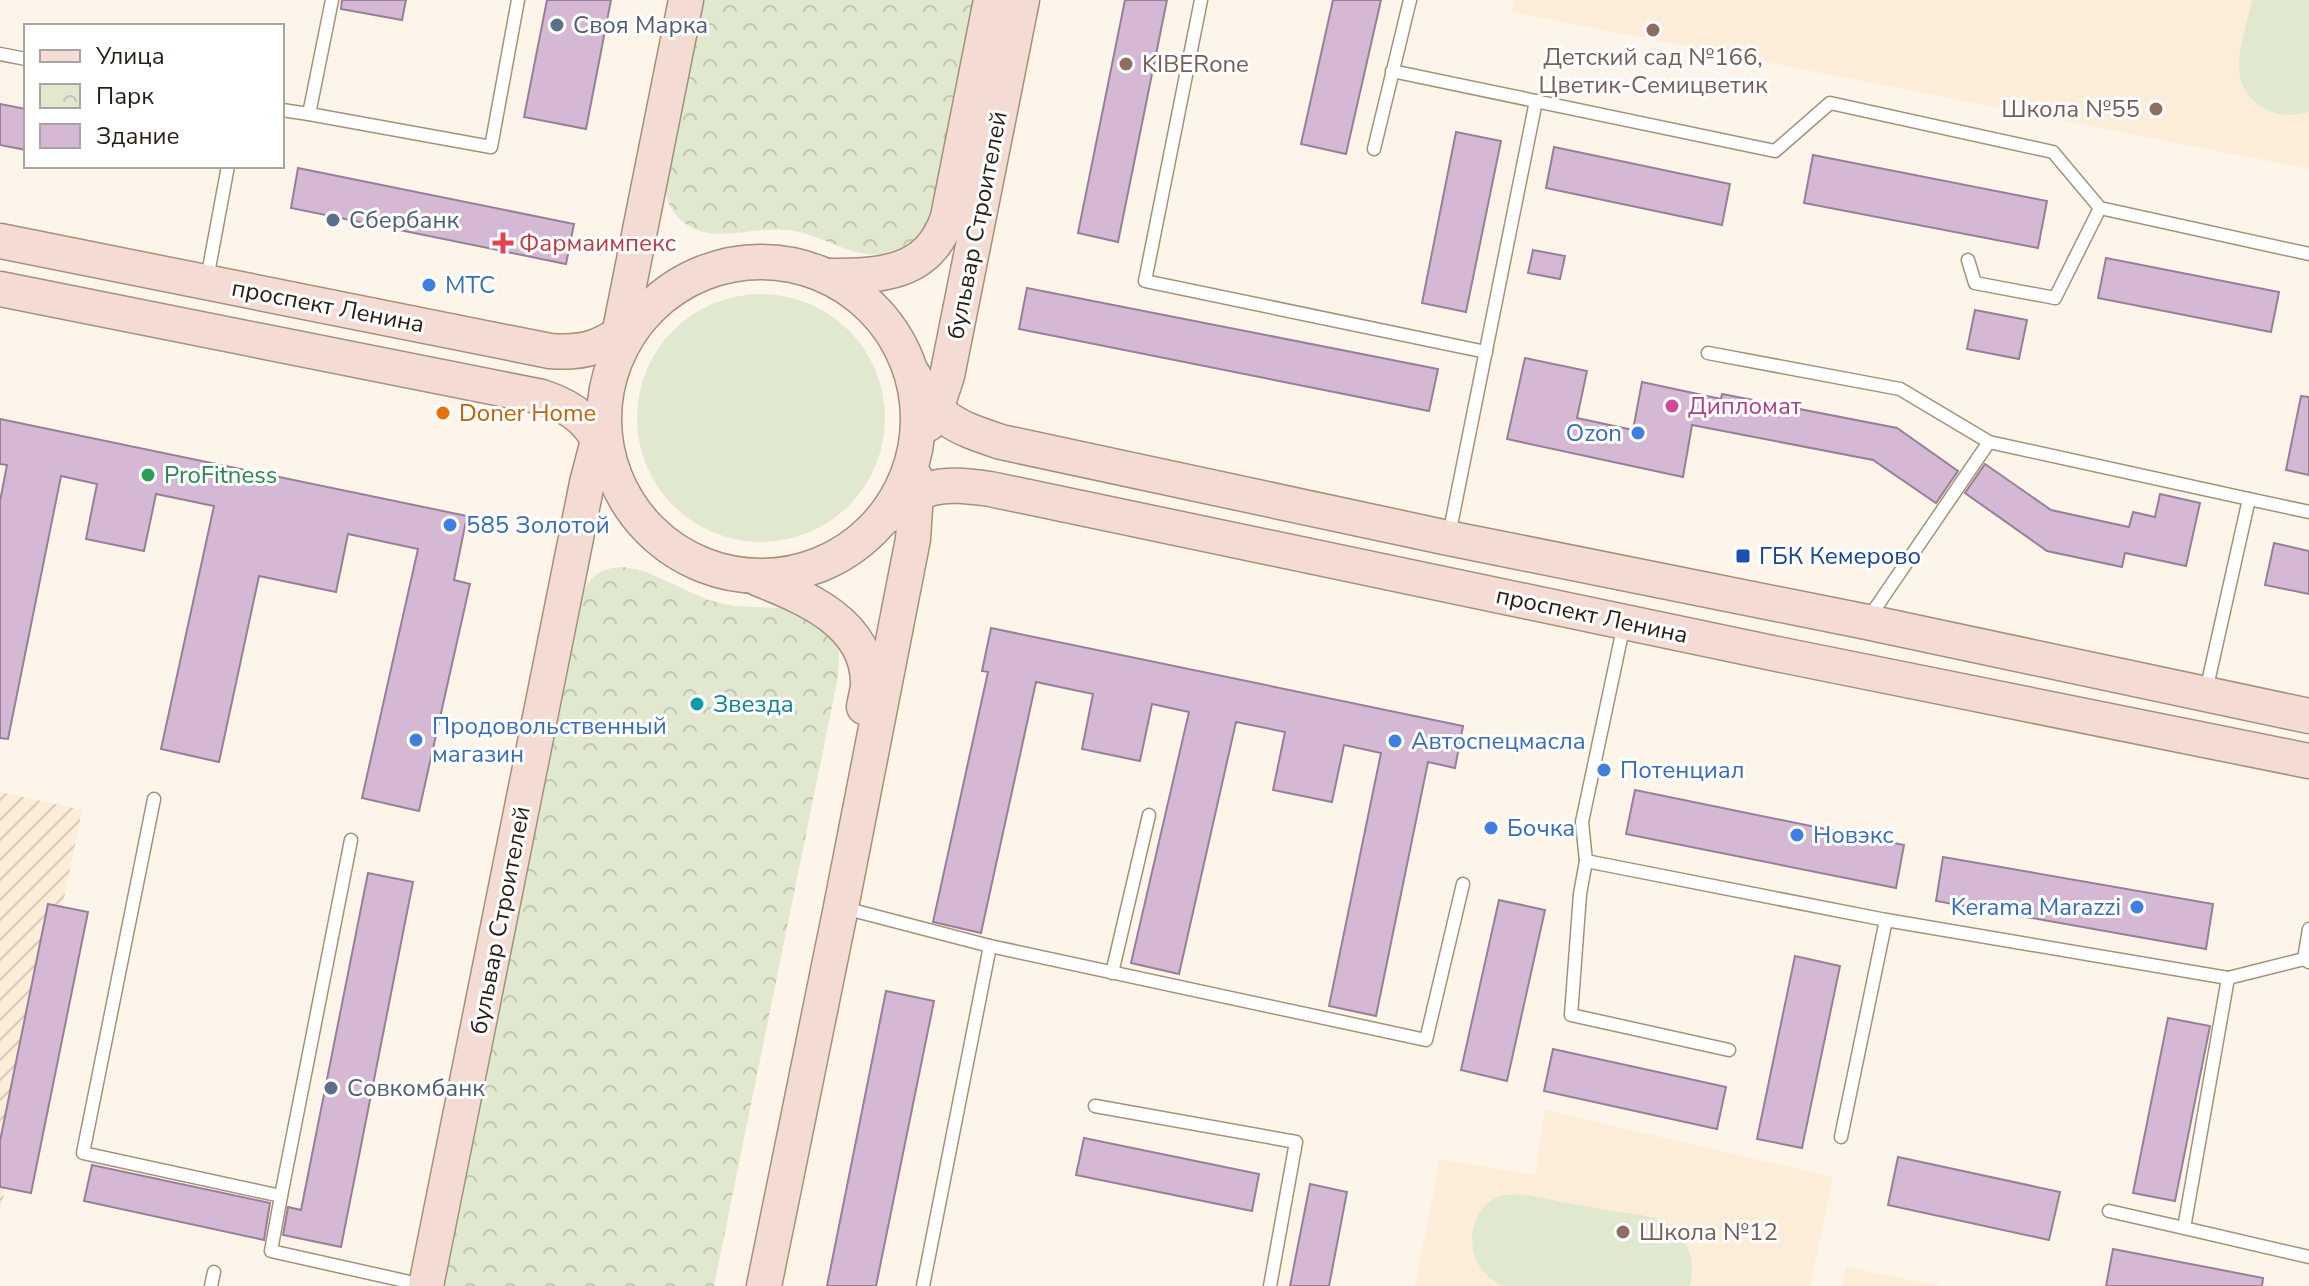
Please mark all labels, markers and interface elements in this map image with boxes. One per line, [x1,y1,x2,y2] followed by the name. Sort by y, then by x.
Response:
[573,9,708,41] place label: Своя Марка
[548,16,566,34] marker: Своя Марка
[1644,21,1662,39] marker: Детский сад №166, Цветик-Семицветик
[24,24,284,168] legend
[95,40,165,72] text: Улица
[1538,41,1768,101] place label: Детский сад №166, Цветик-Семицветик
[1142,48,1249,80] place label: KIBERone
[1117,55,1135,73] marker: KIBERone
[96,80,154,112] text: Парк
[2001,93,2140,125] place label: Школа №55
[2147,100,2165,118] marker: Школа №55
[939,108,1015,342] street label: бульвар Строителей
[96,120,180,152] text: Здание
[349,204,460,236] place label: Сбербанк
[324,211,342,229] marker: Сбербанк
[519,227,676,259] place label: Фармаимпекс
[494,234,512,252] marker: Фармаимпекс
[445,269,495,301] place label: МТС
[229,272,427,340] street label: проспект Ленина
[420,276,438,294] marker: МТС
[1688,390,1802,422] place label: Дипломат
[459,397,596,429] place label: Doner Home
[1663,397,1681,415] marker: Дипломат
[434,404,452,422] marker: Doner Home
[1566,417,1622,449] place label: Ozon
[1629,424,1647,442] marker: Ozon
[164,459,277,491] place label: ProFitness
[139,466,157,484] marker: ProFitness
[466,509,610,541] place label: 585 Золотой
[441,516,459,534] marker: 585 Золотой
[1759,540,1921,572] place label: ГБК Кемерово
[1734,547,1752,565] marker: ГБК Кемерово
[1493,579,1691,651] street label: проспект Ленина
[713,688,794,720] place label: Звезда
[688,695,706,713] marker: Звезда
[432,710,667,770] place label: Продовольственный магазин
[1411,725,1586,757] place label: Автоспецмасла
[407,731,425,749] marker: Продовольственный магазин
[1386,732,1404,750] marker: Автоспецмасла
[1620,754,1745,786] place label: Потенциал
[1595,761,1613,779] marker: Потенциал
[462,803,538,1037] street label: бульвар Строителей
[1507,812,1575,844] place label: Бочка
[1482,819,1500,837] marker: Бочка
[1813,819,1894,851] place label: Новэкс
[1788,826,1806,844] marker: Новэкс
[1951,891,2121,923] place label: Kerama Marazzi
[2128,898,2146,916] marker: Kerama Marazzi
[347,1072,485,1104] place label: Совкомбанк
[322,1079,340,1097] marker: Совкомбанк
[1639,1216,1778,1248] place label: Школа №12
[1614,1223,1632,1241] marker: Школа №12

